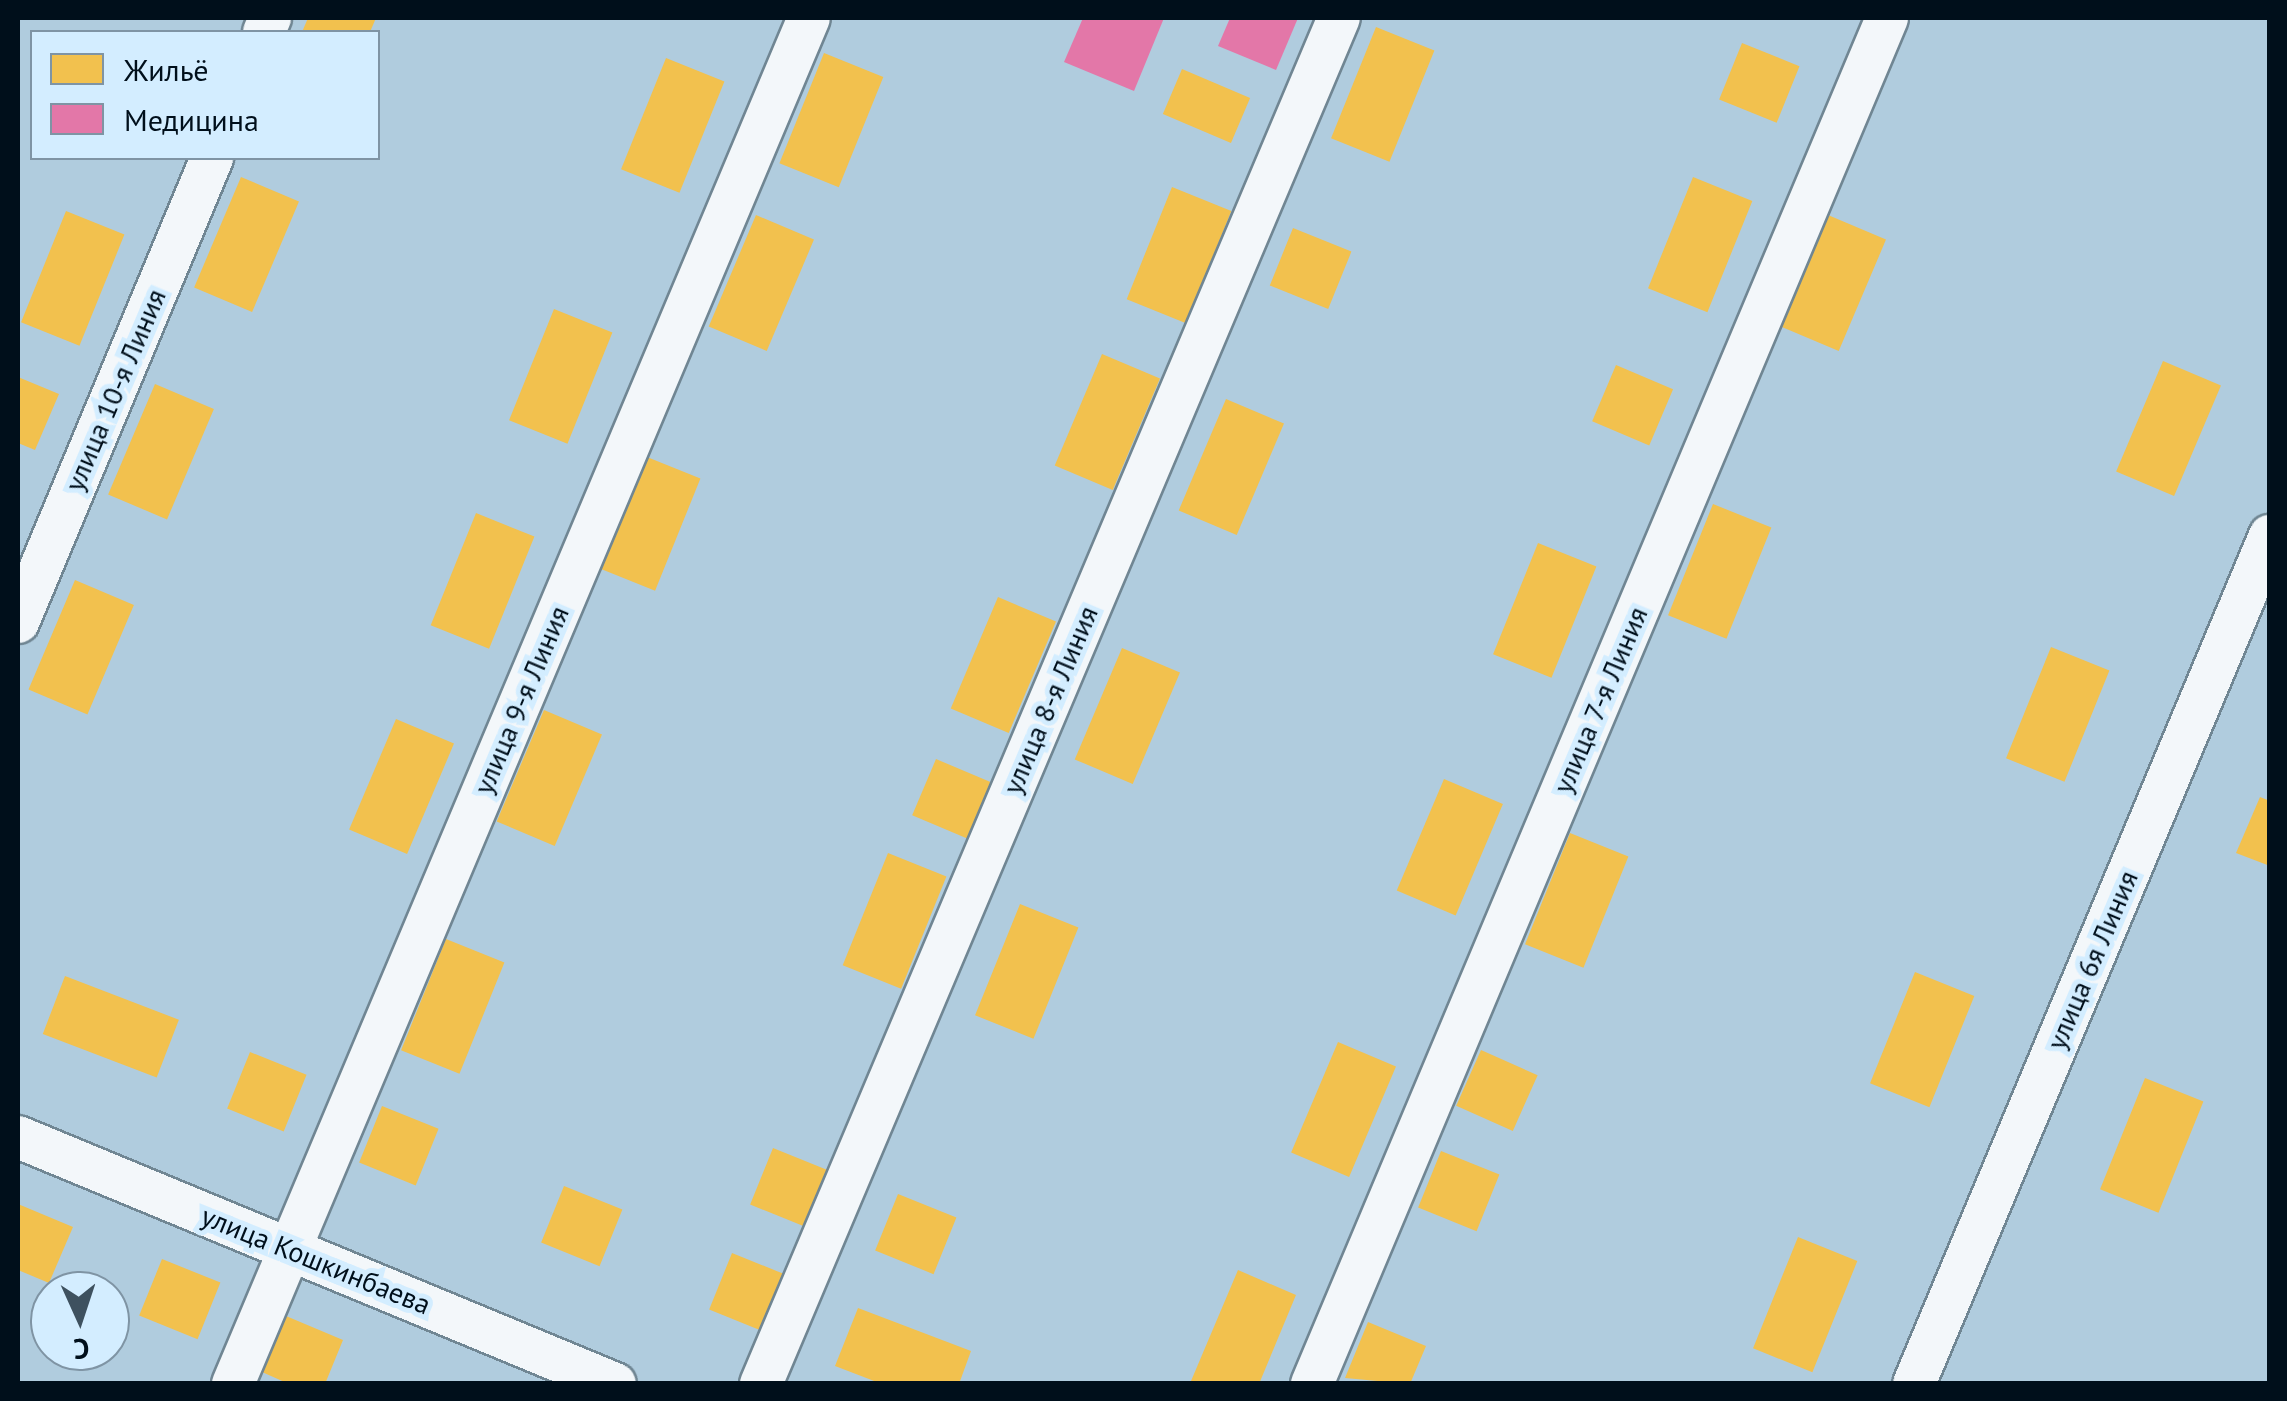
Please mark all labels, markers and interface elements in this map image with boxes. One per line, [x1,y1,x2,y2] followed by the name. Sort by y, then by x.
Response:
[30,30,380,160] legend
[124,50,208,89] text: Жильё
[124,100,259,139] text: Медицина
[57,284,173,496] street label: улица 10-я Линия
[466,601,576,799] street label: улица 9-я Линия
[995,601,1105,799] street label: улица 8-я Линия
[1546,602,1654,798] street label: улица 7-я Линия
[2039,865,2145,1055] street label: улица 6я Линия
[196,1199,436,1321] street label: улица Кошкинбаева
[30,1271,130,1371] north arrow
[73,1331,90,1368] text: С

